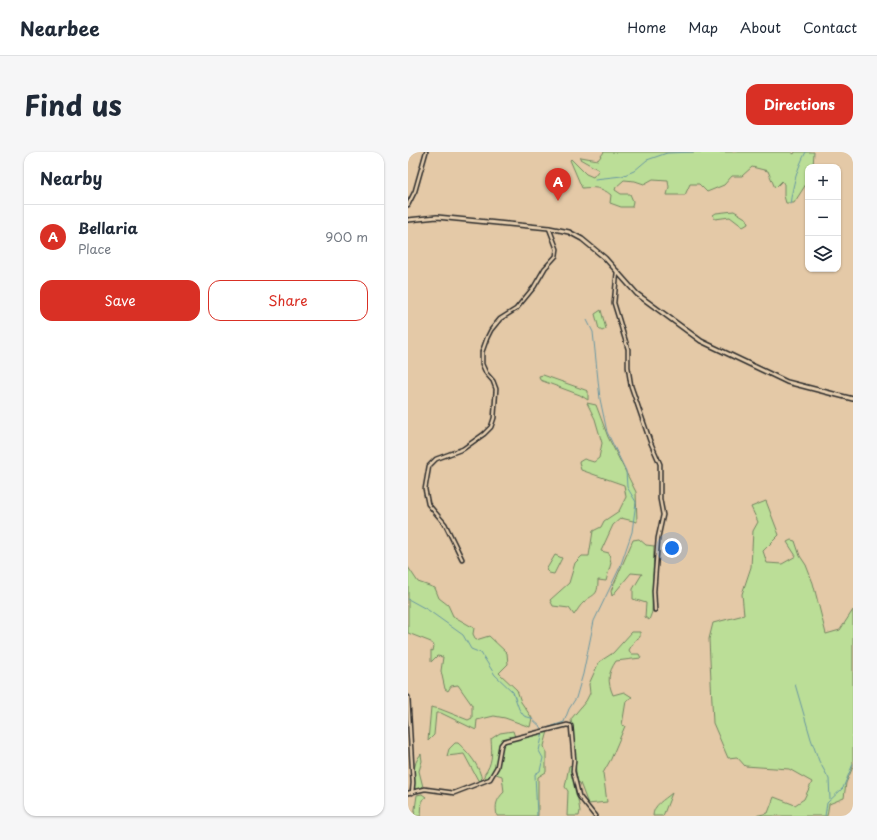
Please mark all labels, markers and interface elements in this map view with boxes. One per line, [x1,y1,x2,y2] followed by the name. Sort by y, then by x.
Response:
[20,14,100,42] text: Nearbee
[627,17,666,38] text: Home
[688,17,718,38] text: Map
[740,17,781,38] text: About
[803,17,857,38] text: Contact
[24,83,122,126] text: Find us
[746,84,853,125] button: Directions
[805,164,841,272] map controls
[805,164,841,200] button: +
[40,165,102,191] text: Nearby
[545,168,571,201] pin: A
[805,200,841,236] button: −
[78,216,138,239] text: Bellaria
[48,227,58,246] text: A
[325,227,368,246] text: 900 m
[805,236,841,272] button: layers
[78,239,111,258] text: Place
[40,280,200,321] button: Save
[208,280,368,321] button: Share
[662,538,682,558] your location

